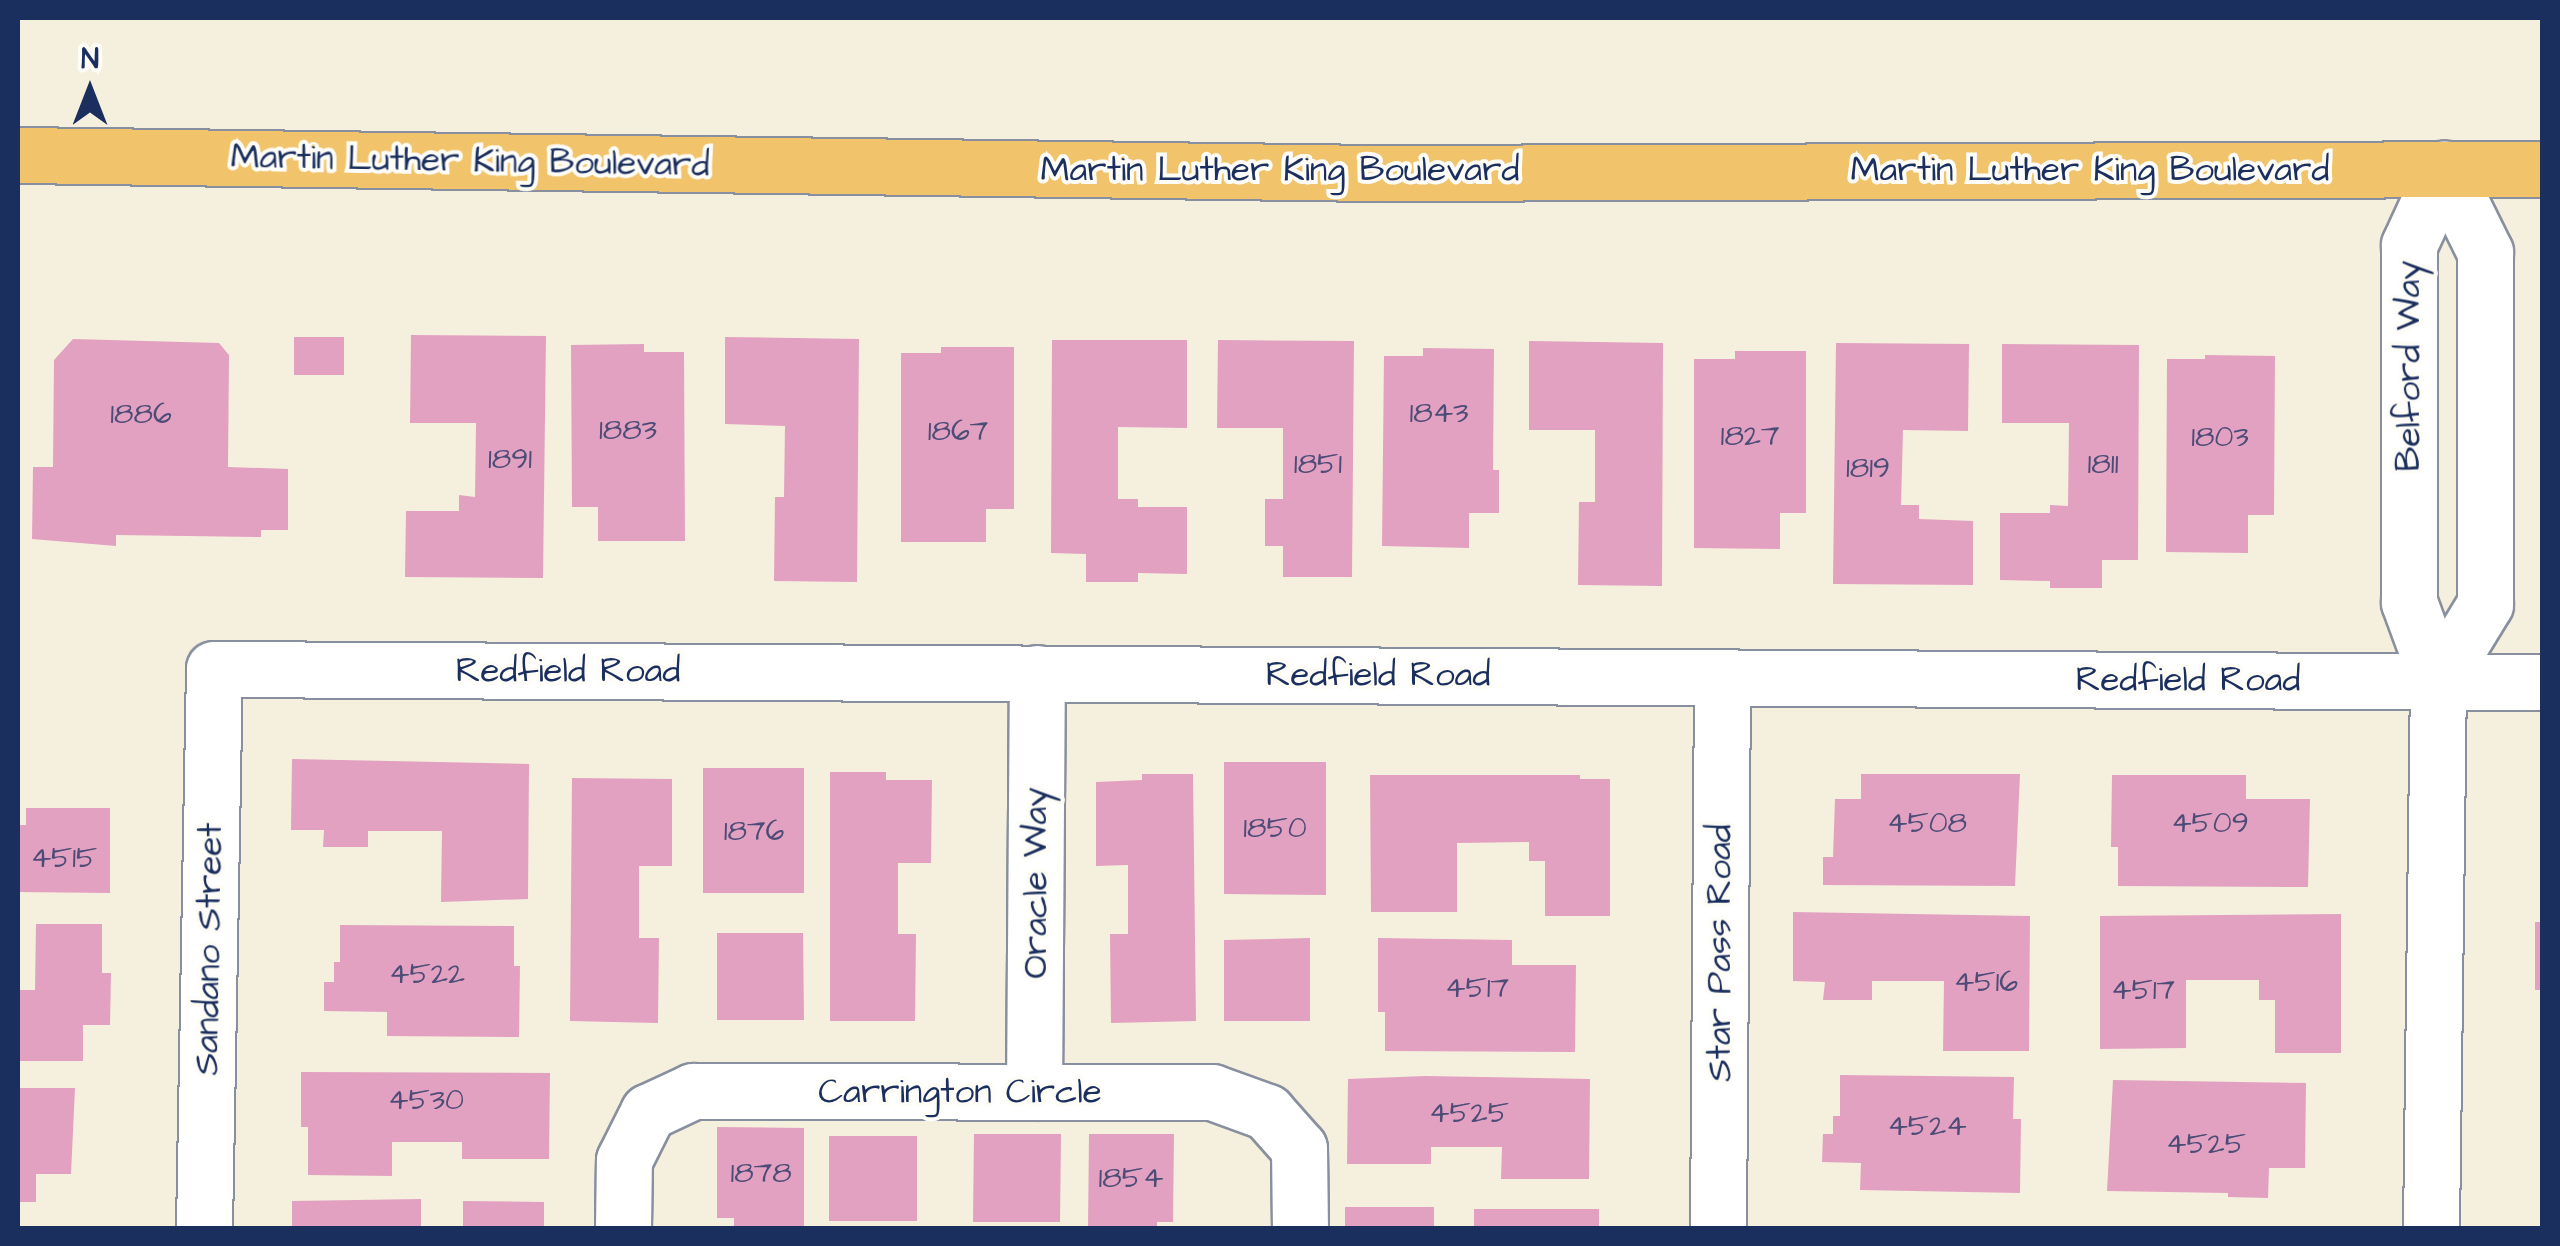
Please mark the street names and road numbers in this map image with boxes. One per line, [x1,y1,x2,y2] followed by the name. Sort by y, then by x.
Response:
[230,136,710,186] street label: Martin Luther King Boulevard
[1041,149,1519,191] street label: Martin Luther King Boulevard
[1851,149,2329,191] street label: Martin Luther King Boulevard
[2388,261,2430,471] street label: Belford Way
[456,650,680,692] street label: Redfield Road
[1266,654,1490,696] street label: Redfield Road
[2076,659,2300,701] street label: Redfield Road
[1015,787,1057,979] street label: Oracle Way
[186,822,232,1076] street label: Sandano Street
[1699,824,1741,1082] street label: Star Pass Road
[818,1071,1102,1113] street label: Carrington Circle

